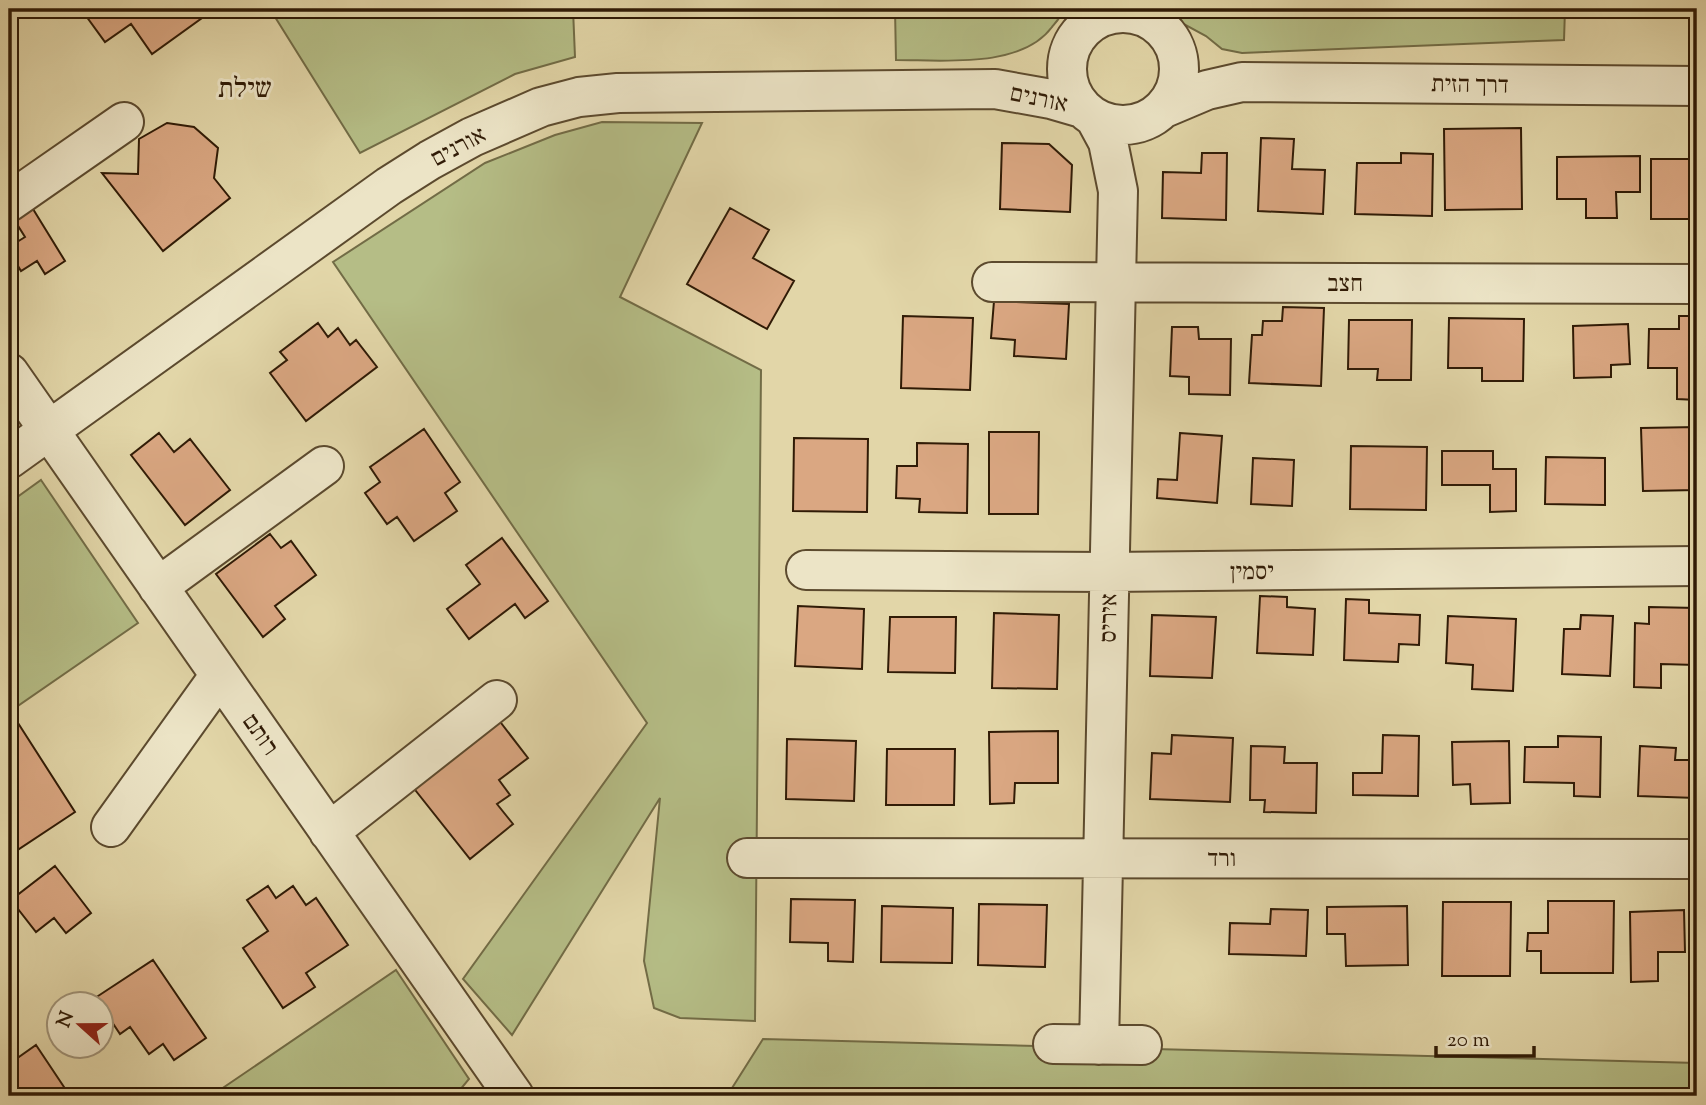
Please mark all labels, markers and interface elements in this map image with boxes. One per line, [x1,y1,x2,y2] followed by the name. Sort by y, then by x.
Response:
[1431,68,1509,104] street label: דרך הזית
[218,70,272,110] district label: שילת
[1007,77,1071,123] street label: אורנים
[425,119,493,176] street label: אורנים
[1327,268,1363,302] street label: חצב
[1230,556,1274,590] street label: יסמין
[1093,593,1127,643] street label: איריס
[233,707,286,763] street label: רותם
[1208,843,1236,877] street label: ורד
[46,990,116,1060] north arrow
[51,1008,82,1032] text: N
[1436,1014,1534,1058] scale bar
[1447,1026,1490,1056] text: 20 m

